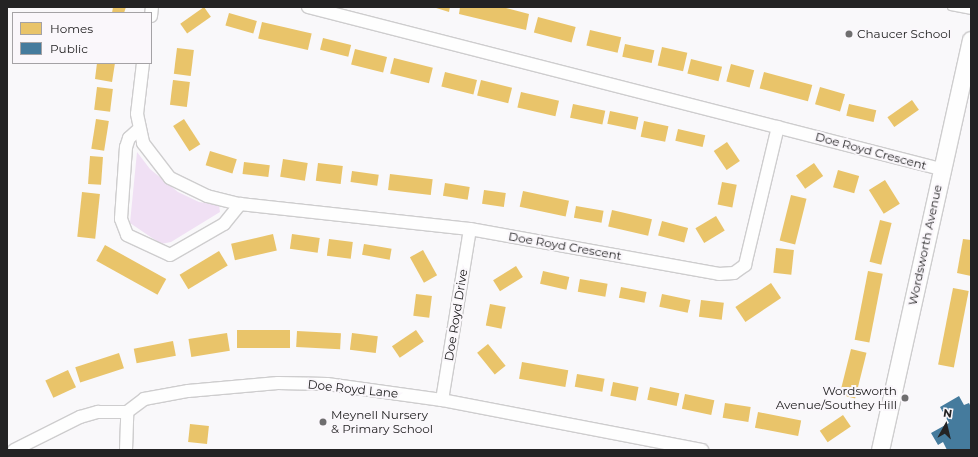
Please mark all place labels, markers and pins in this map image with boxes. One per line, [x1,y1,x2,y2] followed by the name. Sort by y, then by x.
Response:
[857,27,951,41] place label: Chaucer School
[844,29,854,39] marker: Chaucer School
[776,384,897,412] place label: Wordsworth Avenue/Southey Hill
[900,393,910,403] marker: Wordsworth Avenue/Southey Hill
[331,408,433,436] place label: Meynell Nursery & Primary School
[318,417,328,427] marker: Meynell Nursery & Primary School

